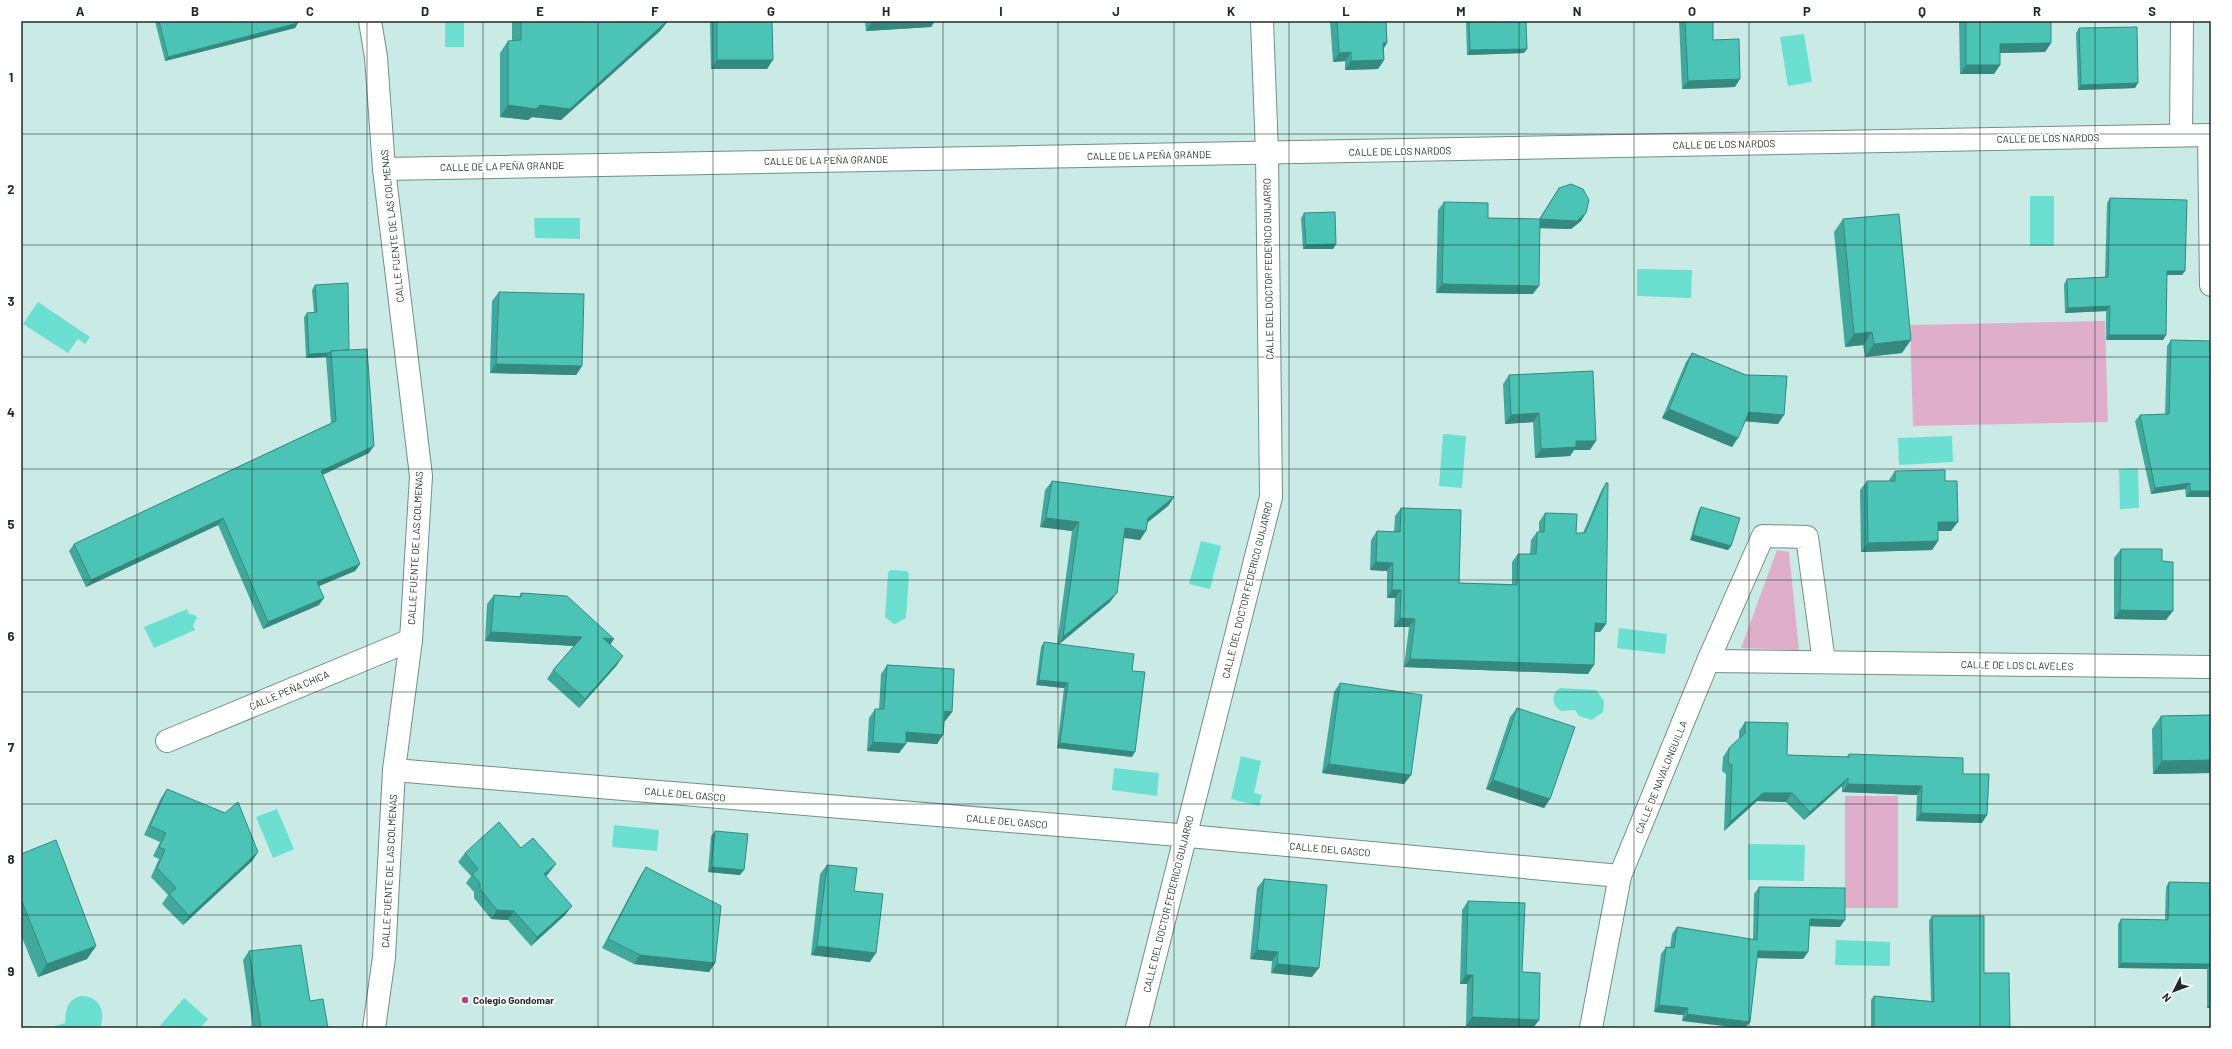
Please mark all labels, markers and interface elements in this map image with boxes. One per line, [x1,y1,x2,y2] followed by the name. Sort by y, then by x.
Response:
[76,3,85,19] text: A
[191,3,199,19] text: B
[306,3,314,19] text: C
[421,3,429,19] text: D
[536,3,544,19] text: E
[651,3,659,19] text: F
[767,3,775,19] text: G
[882,3,890,19] text: H
[999,3,1003,19] text: I
[1112,3,1120,19] text: J
[1227,3,1235,19] text: K
[1342,3,1350,19] text: L
[1456,3,1466,19] text: M
[1573,3,1581,19] text: N
[1688,3,1696,19] text: O
[1803,3,1811,19] text: P
[1918,3,1926,19] text: Q
[2033,3,2041,19] text: R
[2148,3,2156,19] text: S
[9,69,13,85] text: 1
[1997,131,2100,145] street label: CALLE DE LOS NARDOS
[1673,137,1776,151] street label: CALLE DE LOS NARDOS
[1349,144,1452,158] street label: CALLE DE LOS NARDOS
[1087,148,1211,162] street label: CALLE DE LA PEÑA GRANDE
[378,149,406,303] street label: CALLE FUENTE DE LAS COLMENAS
[764,153,888,167] street label: CALLE DE LA PEÑA GRANDE
[440,159,564,173] street label: CALLE DE LA PEÑA GRANDE
[1260,178,1276,360] street label: CALLE DEL DOCTOR FEDERICO GUIJARRO
[7,181,15,197] text: 2
[7,293,15,309] text: 3
[7,404,15,420] text: 4
[405,471,425,625] street label: CALLE FUENTE DE LAS COLMENAS
[1219,500,1275,680] street label: CALLE DEL DOCTOR FEDERICO GUIJARRO
[7,516,15,532] text: 5
[8,628,15,644] text: 6
[1961,658,2074,672] street label: CALLE DE LOS CLAVELES
[247,668,331,712] street label: CALLE PEÑA CHICA
[1633,719,1689,835] street label: CALLE DE NAVALONGUILLA
[8,739,15,755] text: 7
[644,784,726,804] street label: CALLE DEL GASCO
[379,794,399,948] street label: CALLE FUENTE DE LAS COLMENAS
[966,811,1048,831] street label: CALLE DEL GASCO
[1140,814,1196,994] street label: CALLE DEL DOCTOR FEDERICO GUIJARRO
[1289,839,1371,859] street label: CALLE DEL GASCO
[7,851,15,867] text: 8
[8,963,15,979] text: 9
[2154,971,2194,1011] north arrow
[2159,991,2173,1005] text: N
[473,994,554,1006] place label: Colegio Gondomar
[460,995,470,1005] marker: Colegio Gondomar

